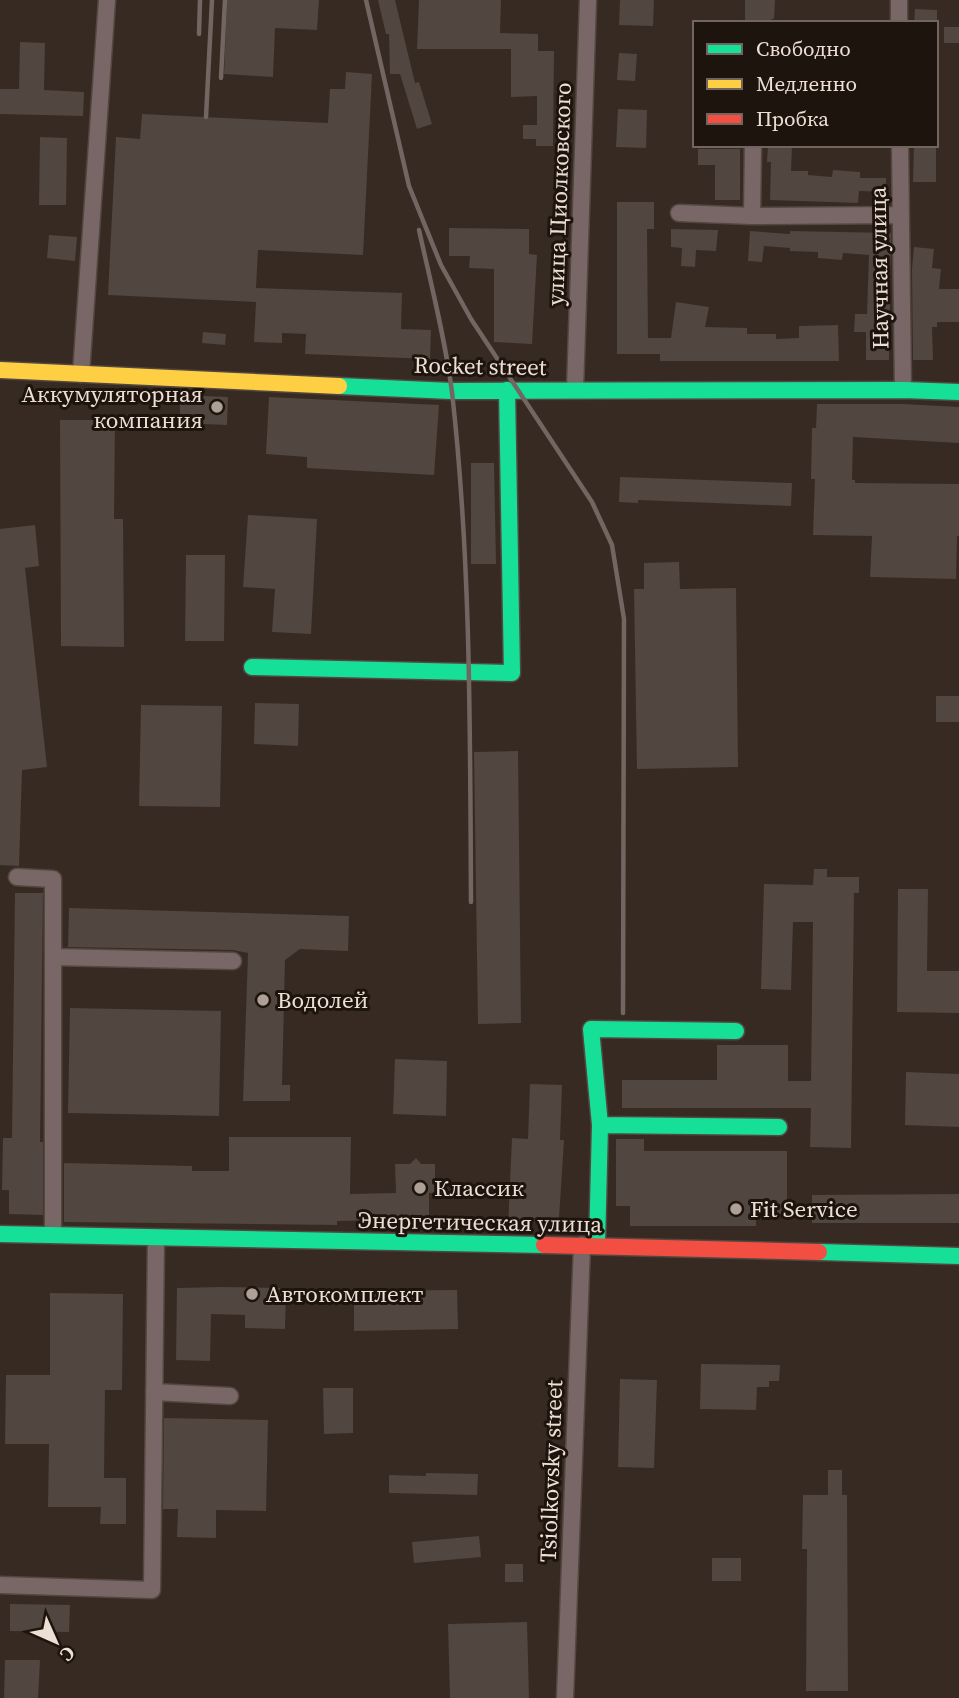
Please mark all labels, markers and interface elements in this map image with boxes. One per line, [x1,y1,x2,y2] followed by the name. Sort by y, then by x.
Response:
[693,21,938,147] legend
[756,34,851,63] text: Свободно
[756,69,857,98] text: Медленно
[539,82,579,306] street label: улица Циолковского
[756,104,829,133] text: Пробка
[862,186,896,350] street label: Научная улица
[413,349,547,383] street label: Rocket street
[22,378,203,436] place label: Аккумуляторная компания
[209,399,225,415] marker: Аккумуляторная компания
[277,984,368,1016] place label: Водолей
[255,992,271,1008] marker: Водолей
[434,1172,524,1204] place label: Классик
[412,1180,428,1196] marker: Классик
[750,1193,858,1225] place label: Fit Service
[728,1201,744,1217] marker: Fit Service
[358,1204,603,1240] street label: Энергетическая улица
[266,1278,423,1310] place label: Автокомплект
[244,1286,260,1302] marker: Автокомплект
[532,1379,570,1563] street label: Tsiolkovsky street
[21,1607,91,1677] north arrow
[55,1641,81,1668] text: С

